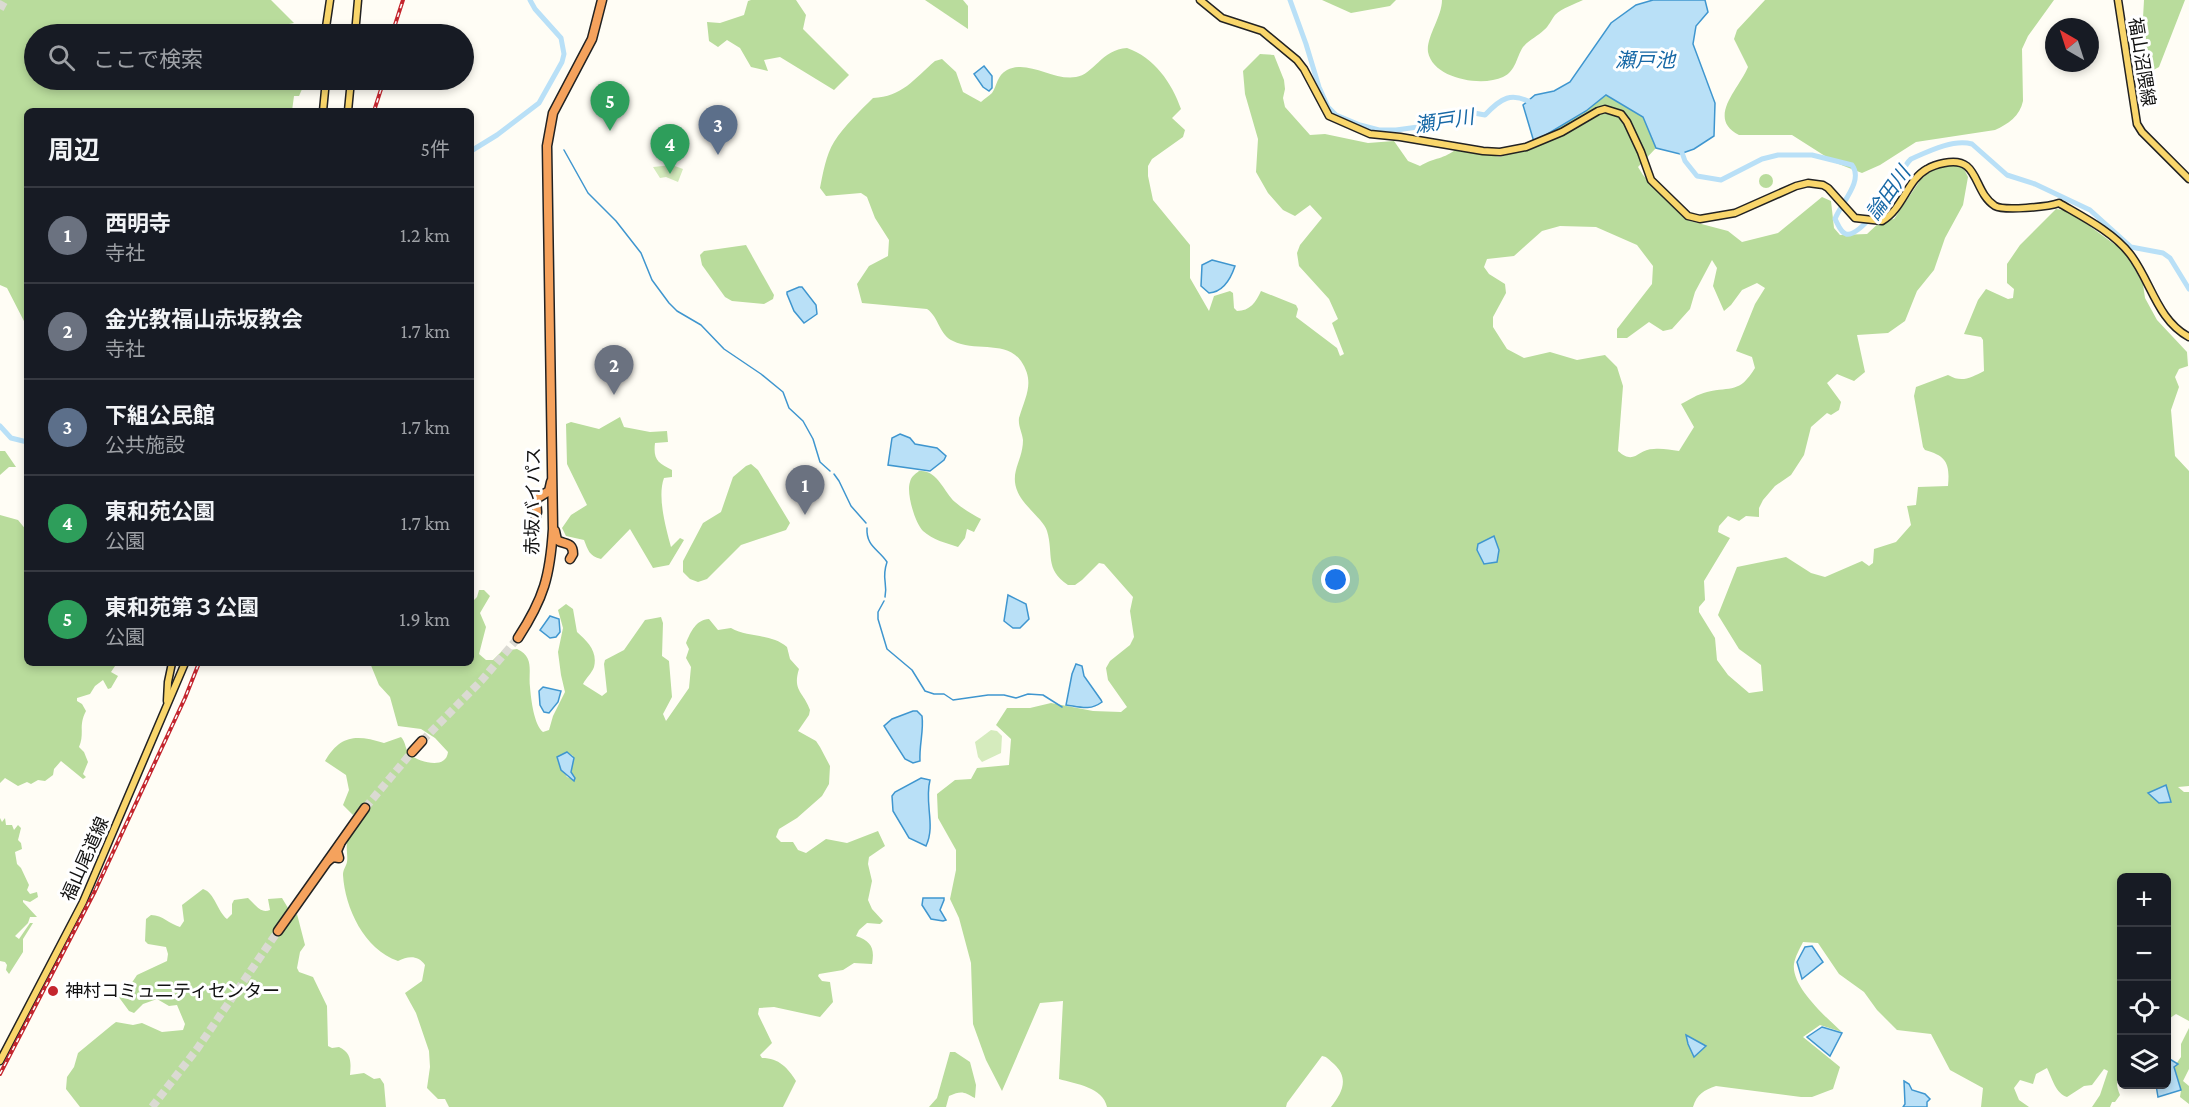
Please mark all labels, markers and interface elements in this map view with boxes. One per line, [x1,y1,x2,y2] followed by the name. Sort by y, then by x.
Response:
[2125,16,2159,108] street label: 福山沼隈線
[2045,18,2099,72] north arrow
[24,24,474,90] search box
[45,41,78,74] icon: search
[93,47,203,72] text: ここで検索
[1615,49,1677,71] water label: 瀬戸池
[590,82,630,131] pin: 5
[1413,105,1477,137] water label: 瀬戸川
[698,106,738,155] pin: 3
[650,124,690,174] pin: 4
[48,136,100,165] text: 周辺
[421,138,450,160] text: 5件
[1862,160,1915,224] water label: 論田川
[105,211,171,236] text: 西明寺
[64,224,71,246] text: 1
[400,224,450,246] text: 1.2 km
[105,242,145,264] text: 寺社
[105,307,303,332] text: 金光教福山赤坂教会
[62,320,73,342] text: 2
[401,320,450,342] text: 1.7 km
[105,338,145,360] text: 寺社
[594,346,634,395] pin: 2
[105,403,215,428] text: 下組公民館
[63,416,72,438] text: 3
[401,416,450,438] text: 1.7 km
[105,434,185,456] text: 公共施設
[522,447,544,555] street label: 赤坂バイパス
[786,466,824,515] pin: 1
[105,499,215,524] text: 東和苑公園
[62,512,73,534] text: 4
[401,512,450,534] text: 1.7 km
[105,530,145,552] text: 公園
[1321,565,1350,594] your location
[105,595,259,620] text: 東和苑第３公園
[63,608,72,630] text: 5
[399,608,450,630] text: 1.9 km
[105,626,145,648] text: 公園
[58,814,112,904] street label: 福山尾道線
[2117,873,2171,1089] map controls
[2117,873,2171,927] button: +
[2117,927,2171,981] button: −
[65,981,280,1001] place label: 神村コミュ二ティセンター
[2117,981,2171,1035] button: locate
[46,984,60,998] marker: 神村コミュ二ティセンター
[2117,1035,2171,1089] button: layers

